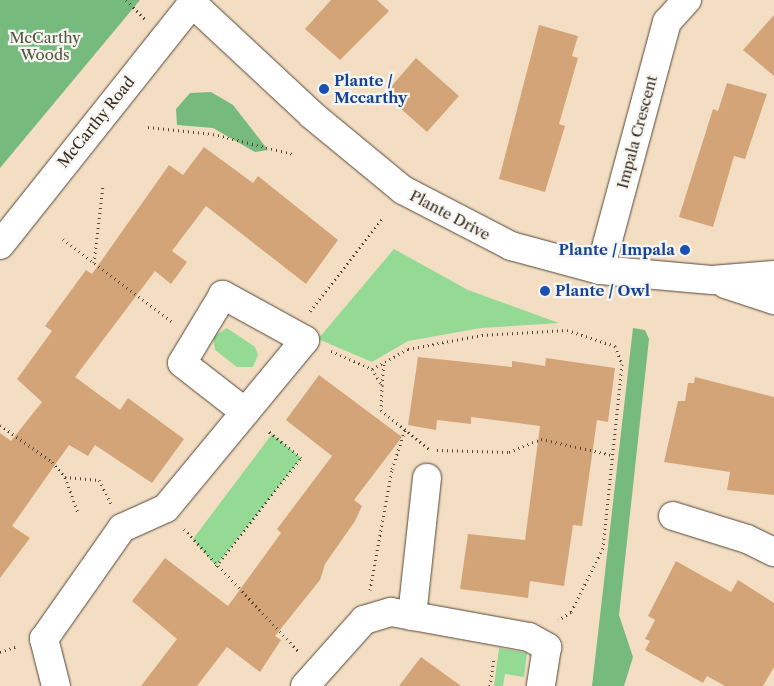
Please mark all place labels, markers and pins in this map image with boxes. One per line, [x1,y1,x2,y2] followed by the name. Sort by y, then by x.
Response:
[334,71,407,106] place label: Plante / Mccarthy
[318,83,330,95] marker: Plante / Mccarthy
[558,241,675,259] place label: Plante / Impala
[679,244,691,256] marker: Plante / Impala
[555,282,650,300] place label: Plante / Owl
[539,285,551,297] marker: Plante / Owl

